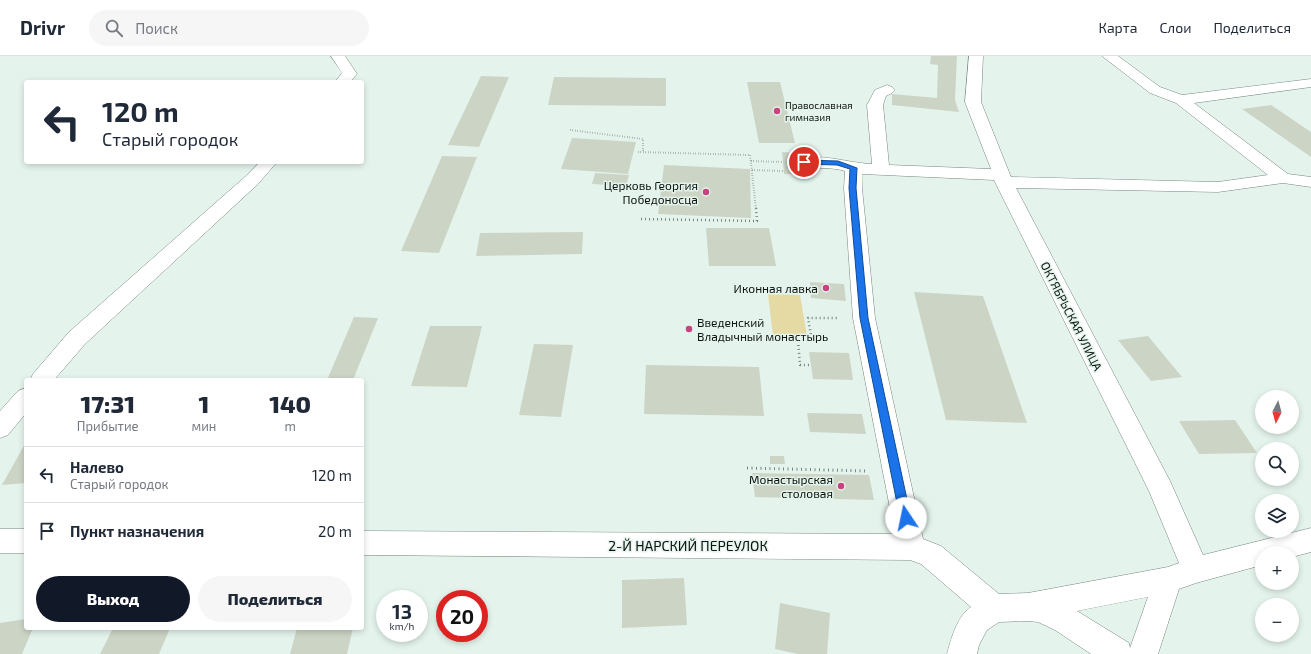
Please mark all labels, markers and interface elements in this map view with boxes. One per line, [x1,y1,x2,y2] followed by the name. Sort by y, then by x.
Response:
[89,10,369,46] search box
[20,16,65,39] text: Drivr
[103,17,125,39] icon: search
[135,19,178,37] text: Поиск
[1098,19,1137,36] text: Карта
[1159,19,1191,36] text: Слои
[1213,19,1291,36] text: Поделиться
[102,94,179,128] text: 120 m
[36,96,88,148] icon: left
[785,99,853,123] place label: Православная гимназия
[772,106,782,116] marker: Православная гимназия
[102,128,238,150] text: Старый городок
[787,145,821,179] pin
[793,151,815,173] icon: arrive
[604,178,698,206] place label: Церковь Георгия Победоносца
[701,187,711,197] marker: Церковь Георгия Победоносца
[1038,259,1106,373] street label: ОКТЯБРЬСКАЯ УЛИЦА
[734,281,818,295] place label: Иконная лавка
[821,283,831,293] marker: Иконная лавка
[697,315,828,343] place label: Введенский Владычный монастырь
[684,324,694,334] marker: Введенский Владычный монастырь
[80,389,135,418] text: 17:31
[199,389,209,418] text: 1
[269,389,311,418] text: 140
[1255,390,1299,434] north arrow
[1255,390,1299,642] map controls
[77,418,139,434] text: Прибытие
[191,418,216,434] text: мин
[284,418,296,434] text: m
[1255,442,1299,486] button: search
[70,458,124,476] text: Налево
[36,464,58,486] icon: left
[312,466,352,484] text: 120 m
[749,472,833,500] place label: Монастырская столовая
[70,476,169,492] text: Старый городок
[836,481,846,491] marker: Монастырская столовая
[1255,494,1299,538] button: layers
[885,497,927,539] position arrow
[36,520,58,542] icon: arrive
[70,522,204,540] text: Пункт назначения
[318,522,352,540] text: 20 m
[608,537,768,554] street label: 2-Й НАРСКИЙ ПЕРЕУЛОК
[1255,546,1299,590] button: +
[36,576,190,622] button: Выход
[198,576,352,622] button: Поделиться
[436,590,488,642] speed limit sign: 20
[1255,598,1299,642] button: −
[392,599,412,623] text: 13
[390,620,414,632] text: km/h

